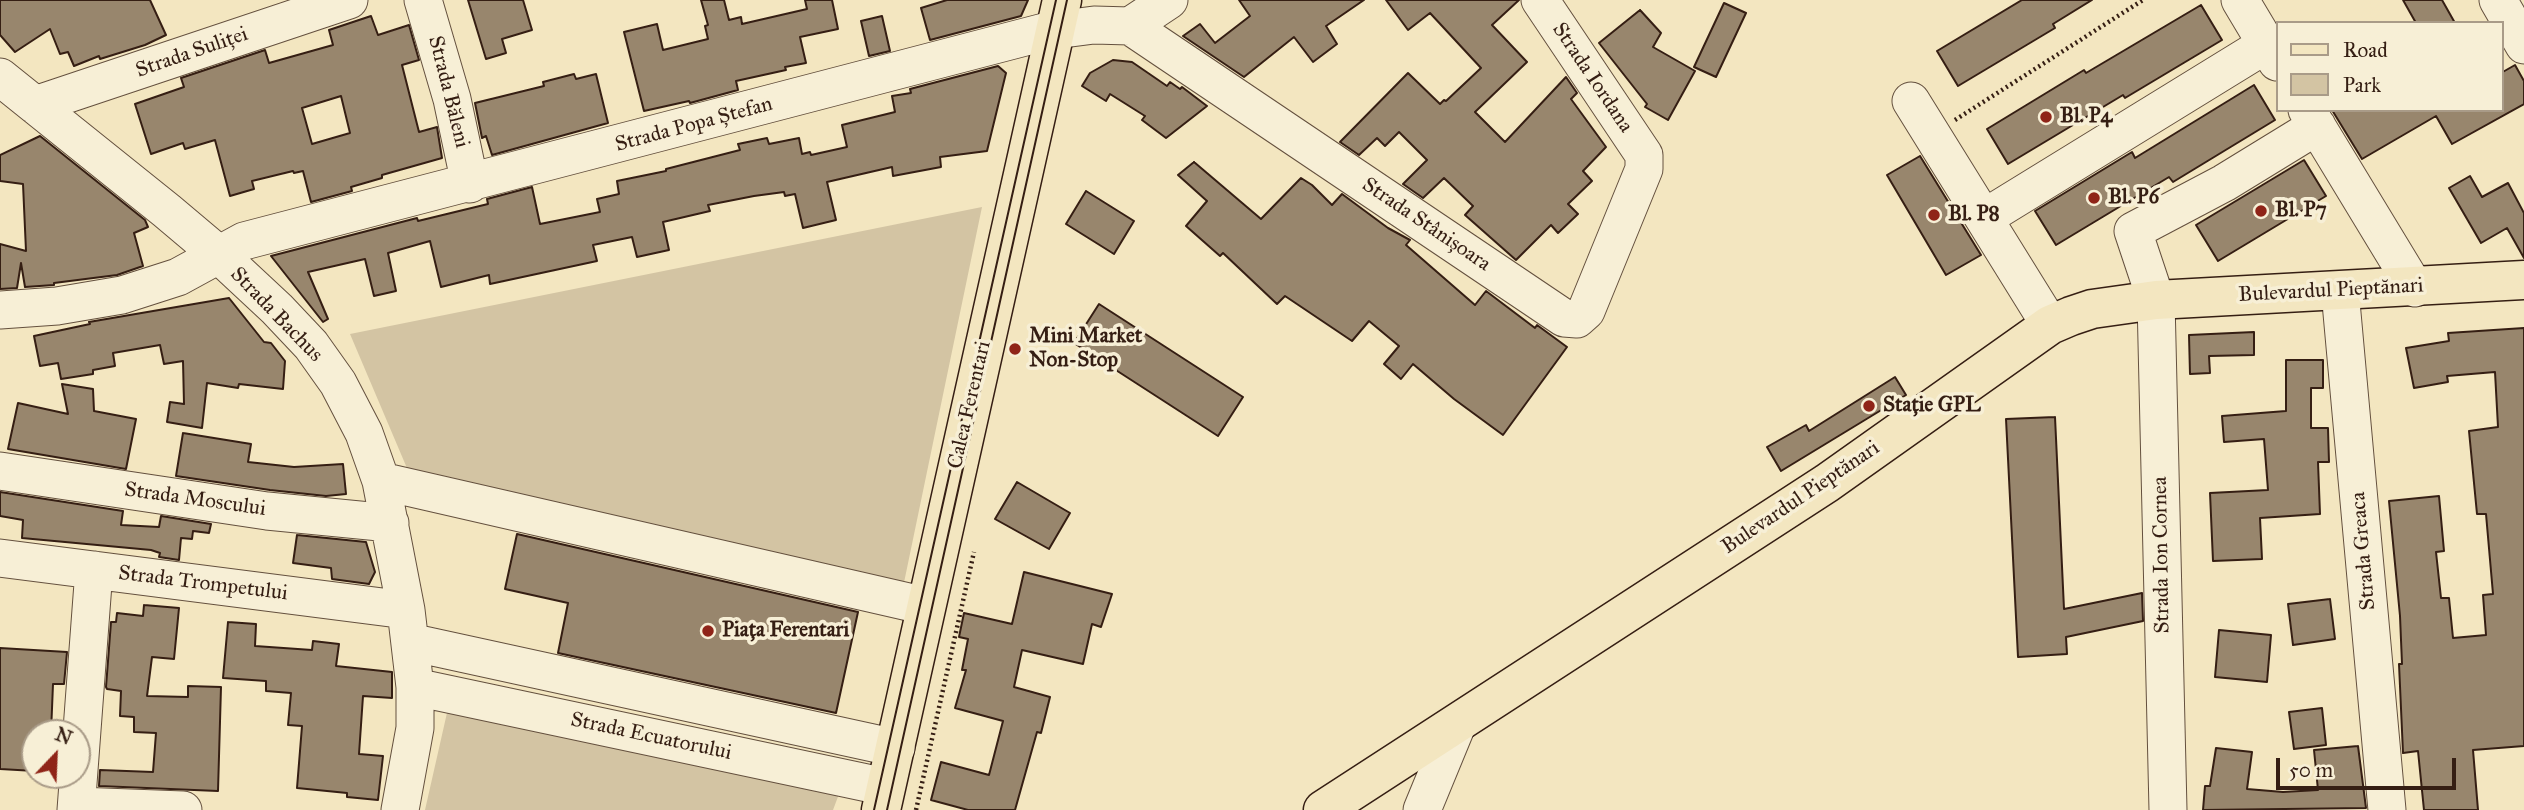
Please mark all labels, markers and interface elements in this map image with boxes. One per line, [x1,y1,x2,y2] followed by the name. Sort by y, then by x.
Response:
[1546,18,1638,138] street label: Strada Iordana
[2276,21,2503,112] legend
[133,22,251,84] street label: Strada Suliței
[422,33,474,151] street label: Strada Băleni
[2343,37,2388,63] text: Road
[2343,72,2381,98] text: Park
[613,92,775,158] street label: Strada Popa Ștefan
[2060,104,2112,130] place label: Bl. P4
[2038,109,2054,125] marker: Bl. P4
[1357,173,1495,277] street label: Strada Stânișoara
[2108,185,2159,211] place label: Bl. P6
[2086,190,2102,206] marker: Bl. P6
[2275,198,2327,224] place label: Bl. P7
[1948,202,2000,228] place label: Bl. P8
[2253,203,2269,219] marker: Bl. P7
[1926,207,1942,223] marker: Bl. P8
[224,262,328,368] street label: Strada Bachus
[2238,274,2424,308] street label: Bulevardul Pieptănari
[1029,324,1142,374] place label: Mini Market Non-Stop
[943,339,997,471] street label: Calea Ferentari
[1007,341,1023,357] marker: Mini Market Non-Stop
[1883,393,1981,419] place label: Stație GPL
[1861,398,1877,414] marker: Stație GPL
[1717,436,1885,560] street label: Bulevardul Pieptănari
[2148,476,2176,634] street label: Strada Ion Cornea
[123,478,267,522] street label: Strada Moscului
[2346,491,2382,611] street label: Strada Greaca
[117,561,289,607] street label: Strada Trompetului
[722,618,849,644] place label: Piața Ferentari
[700,623,716,639] marker: Piața Ferentari
[568,708,734,766] street label: Strada Ecuatorului
[21,719,91,789] north arrow
[52,722,76,750] text: N
[2279,744,2459,788] scale bar
[2289,757,2333,783] text: 50 m

